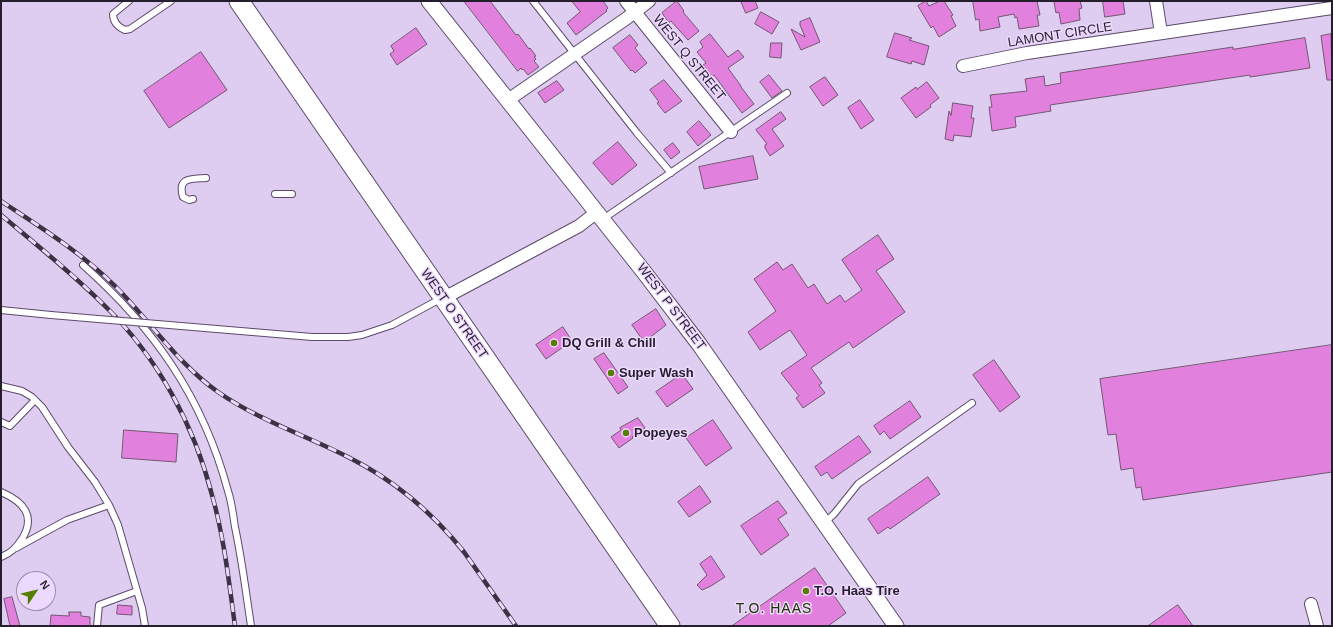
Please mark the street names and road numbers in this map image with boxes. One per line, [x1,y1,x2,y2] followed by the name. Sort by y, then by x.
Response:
[650,12,728,104] street label: WEST Q STREET
[1007,19,1113,51] street label: LAMONT CIRCLE
[633,260,709,354] street label: WEST P STREET
[417,266,491,362] street label: WEST O STREET

